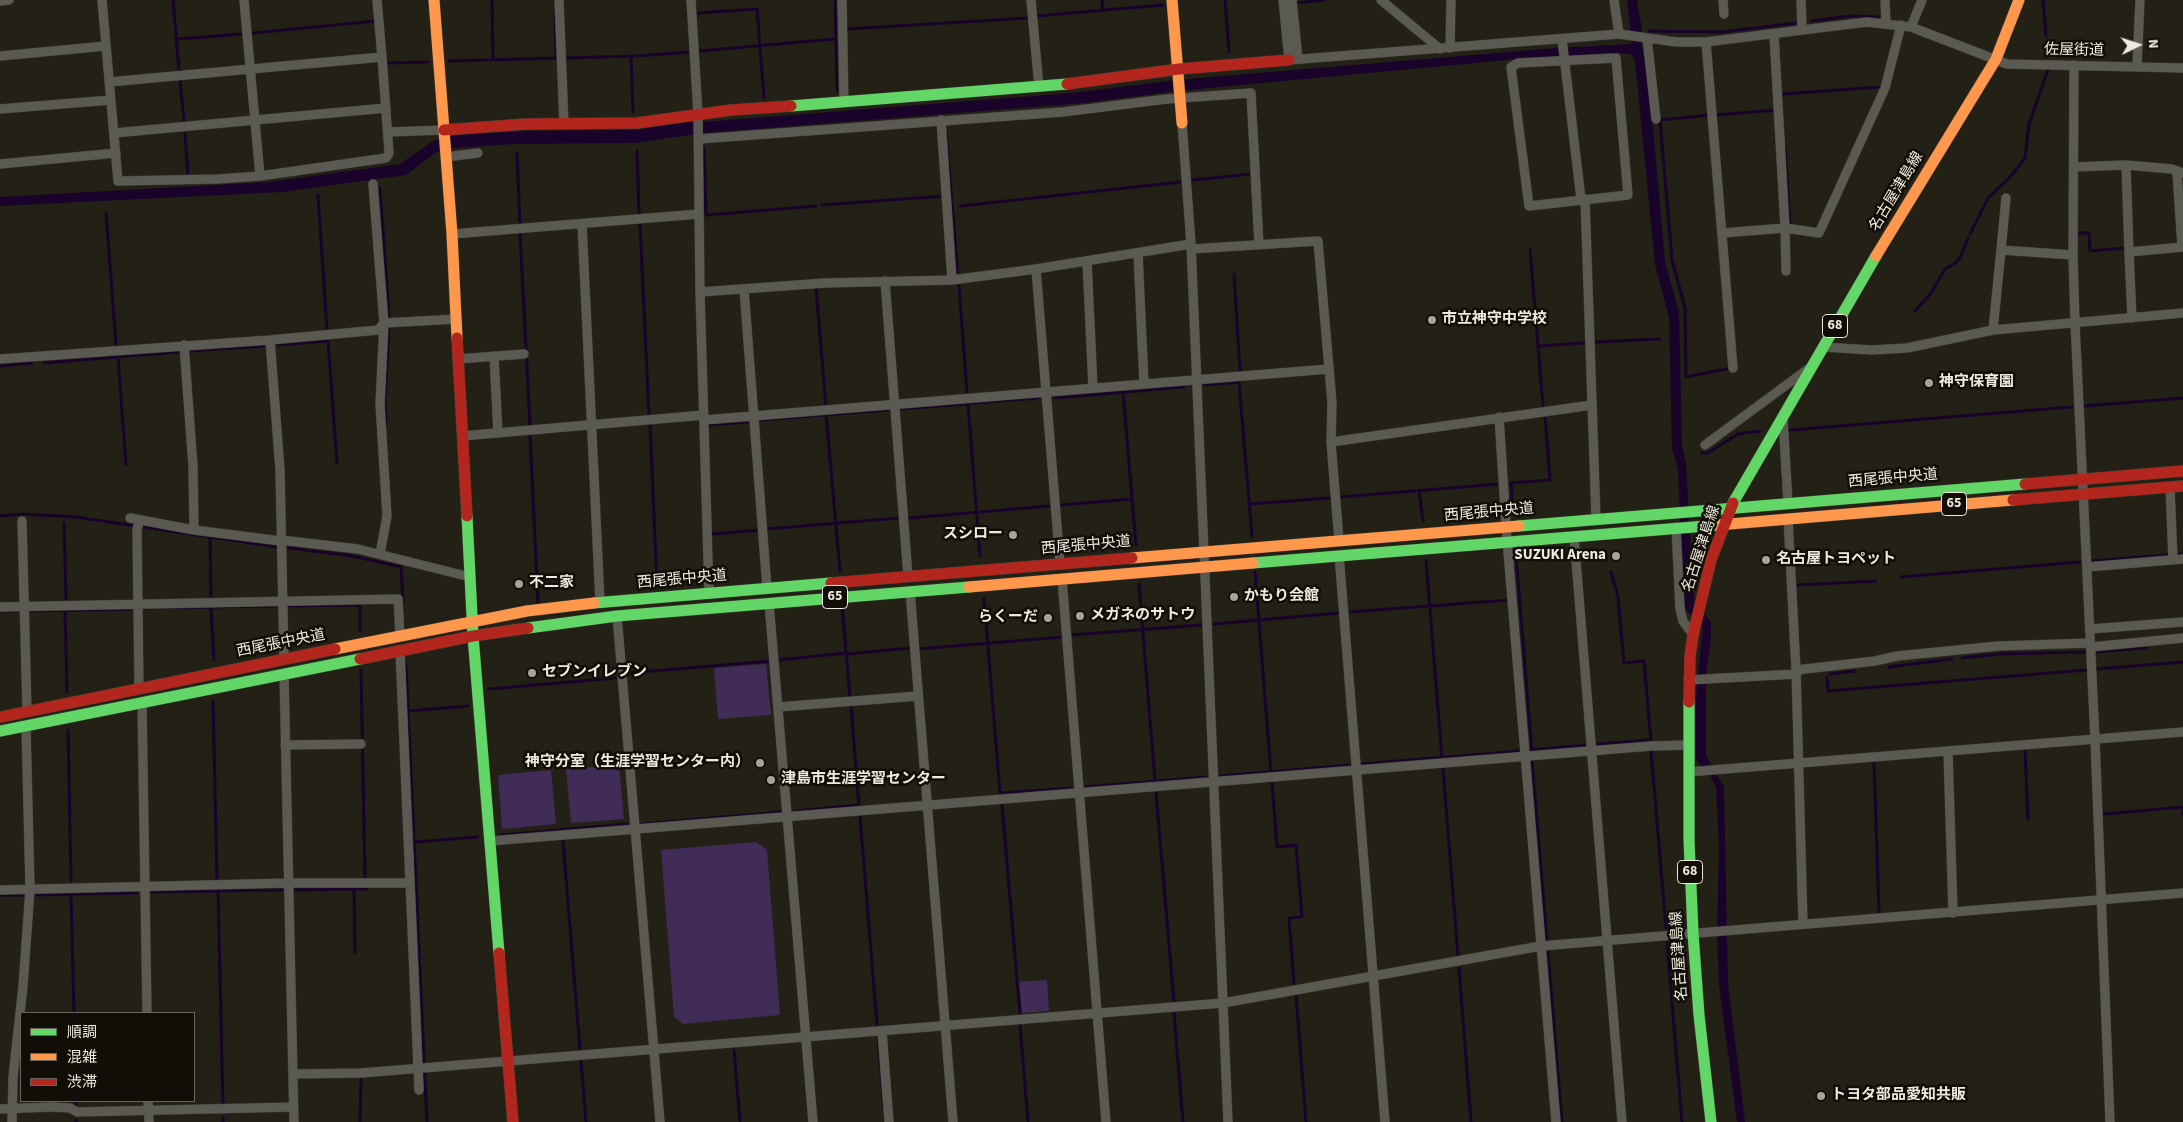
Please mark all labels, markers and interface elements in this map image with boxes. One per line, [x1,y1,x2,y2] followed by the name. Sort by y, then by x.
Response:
[2113,20,2163,70] north arrow
[2143,39,2163,49] text: N
[2044,41,2104,61] street label: 佐屋街道
[1866,149,1928,235] street label: 名古屋津島線
[1442,311,1547,329] place label: 市立神守中学校
[1426,314,1438,326] marker: 市立神守中学校
[1822,314,1848,338] road number: 68
[1939,374,2014,392] place label: 神守保育園
[1923,377,1935,389] marker: 神守保育園
[1847,466,1939,492] street label: 西尾張中央道
[1942,492,1966,516] road number: 65
[1443,500,1535,526] street label: 西尾張中央道
[1680,503,1724,595] street label: 名古屋津島線
[943,526,1003,544] place label: スシロー
[1007,529,1019,541] marker: スシロー
[1040,533,1132,559] street label: 西尾張中央道
[1514,547,1606,565] place label: SUZUKI Arena
[1610,550,1622,562] marker: SUZUKI Arena
[1776,551,1896,569] place label: 名古屋トヨペット
[1760,554,1772,566] marker: 名古屋トヨペット
[636,567,728,593] street label: 西尾張中央道
[529,575,574,593] place label: 不二家
[513,578,525,590] marker: 不二家
[822,586,848,608] road number: 65
[1244,588,1319,606] place label: かもり会館
[1228,591,1240,603] marker: かもり会館
[1090,607,1195,625] place label: メガネのサトウ
[978,609,1038,627] place label: らくーだ
[1074,610,1086,622] marker: メガネのサトウ
[1042,612,1054,624] marker: らくーだ
[235,627,327,661] street label: 西尾張中央道
[542,664,647,682] place label: セブンイレブン
[526,667,538,679] marker: セブンイレブン
[525,754,750,772] place label: 神守分室（生涯学習センター内）
[754,757,766,769] marker: 神守分室（生涯学習センター内）
[781,771,946,789] place label: 津島市生涯学習センター
[765,774,777,786] marker: 津島市生涯学習センター
[1678,860,1702,884] road number: 68
[1668,910,1692,1002] street label: 名古屋津島線
[20,1012,195,1102] legend
[67,1022,97,1043] text: 順調
[67,1047,97,1068] text: 混雑
[67,1072,97,1093] text: 渋滞
[1831,1087,1966,1105] place label: トヨタ部品愛知共販
[1815,1090,1827,1102] marker: トヨタ部品愛知共販

